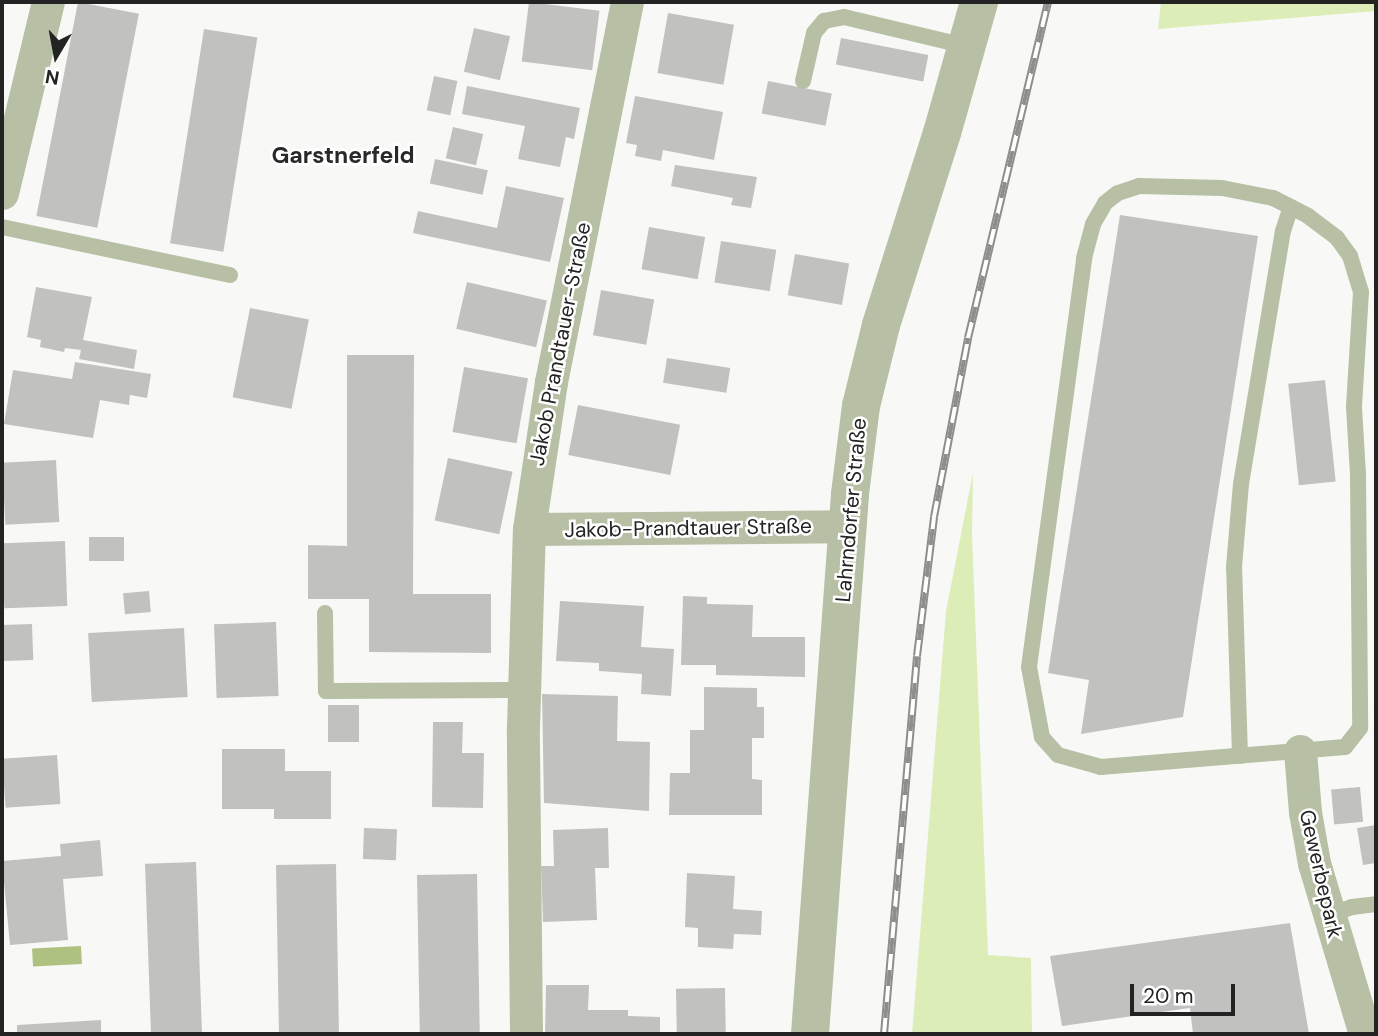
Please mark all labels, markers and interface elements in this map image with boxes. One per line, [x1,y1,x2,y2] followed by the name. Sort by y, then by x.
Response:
[21,21,91,91] north arrow
[43,64,61,91] text: N
[271,141,415,169] district label: Garstnerfeld
[524,220,596,468] street label: Jakob Prandtauer-Straße
[830,417,872,603] street label: Lahrndorfer Straße
[564,513,812,543] street label: Jakob-Prandtauer Straße
[1294,807,1348,941] street label: Gewerbepark
[1133,970,1238,1014] scale bar
[1143,982,1194,1010] text: 20 m

